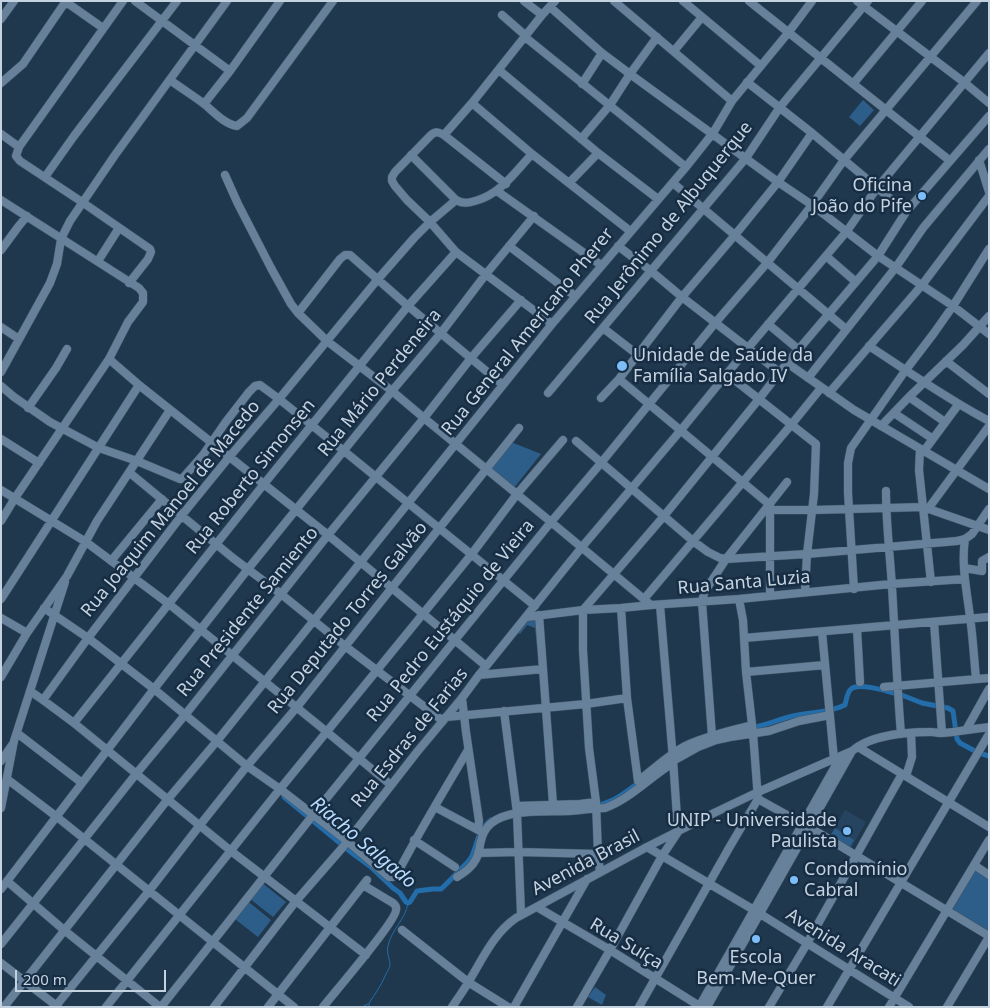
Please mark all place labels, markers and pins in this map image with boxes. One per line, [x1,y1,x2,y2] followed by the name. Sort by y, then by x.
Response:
[812,175,912,218] place label: Oficina João do Pife
[916,190,928,202] marker: Oficina João do Pife
[633,345,813,388] place label: Unidade de Saúde da Família Salgado IV
[615,359,629,373] marker: Unidade de Saúde da Família Salgado IV
[667,810,837,852] place label: UNIP - Universidade Paulista
[841,825,853,837] marker: UNIP - Universidade Paulista
[804,859,907,902] place label: Condomínio Cabral
[788,874,800,886] marker: Condomínio Cabral
[750,933,762,945] marker: Escola Bem-Me-Quer
[696,947,816,990] place label: Escola Bem-Me-Quer

